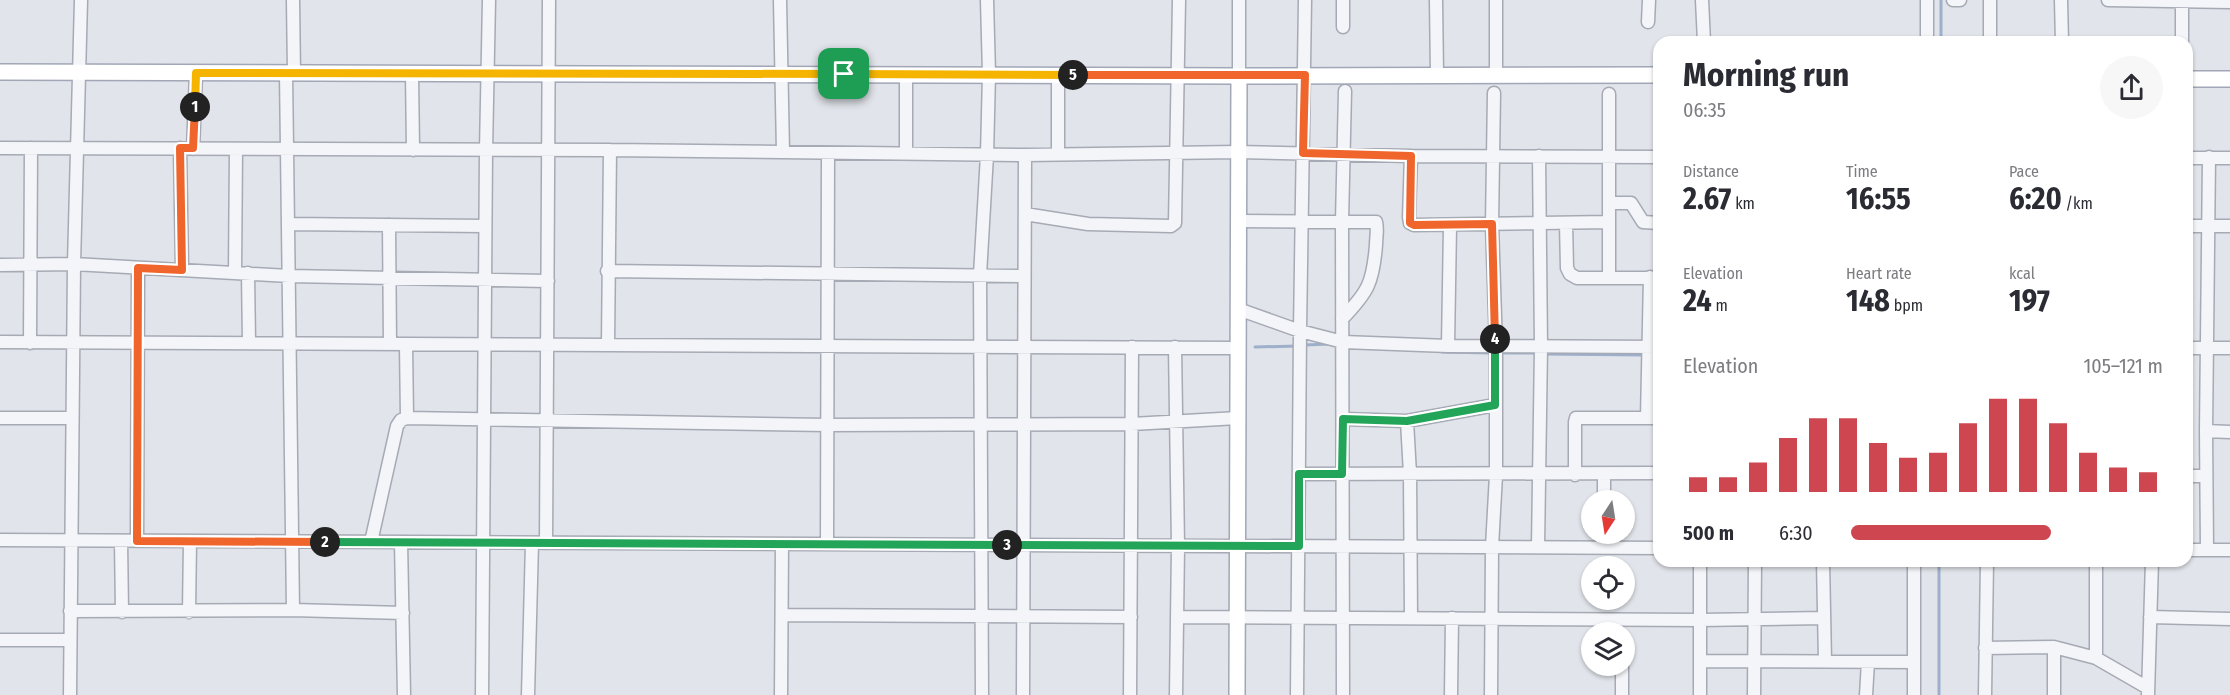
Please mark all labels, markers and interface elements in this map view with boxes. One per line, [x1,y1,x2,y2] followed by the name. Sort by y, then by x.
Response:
[818,48,869,99] pin
[1683,55,1849,95] text: Morning run
[2100,56,2163,119] button: share
[827,57,860,90] icon: arrive
[1058,60,1088,90] pin: 5
[1069,65,1077,84] text: 5
[180,92,210,122] pin: 1
[192,97,198,116] text: 1
[1683,98,1726,122] text: 06:35
[1683,162,1739,181] text: Distance
[1846,162,1878,181] text: Time
[2009,162,2039,181] text: Pace
[1683,181,1731,217] text: 2.67
[1846,181,1911,217] text: 16:55
[2009,181,2062,217] text: 6:20
[1731,194,1755,213] text: km
[2062,194,2093,213] text: /km
[1683,264,1743,283] text: Elevation
[1846,264,1912,283] text: Heart rate
[2009,264,2035,283] text: kcal
[1683,283,1712,319] text: 24
[1846,283,1890,319] text: 148
[2009,283,2050,319] text: 197
[1712,296,1728,315] text: m
[1890,296,1923,315] text: bpm
[1480,324,1510,354] pin: 4
[1491,329,1499,348] text: 4
[1683,354,1758,378] text: Elevation
[2083,354,2163,378] text: 105–121 m
[1581,490,1635,544] north arrow
[1581,490,1635,676] map controls
[1683,521,1734,545] text: 500 m
[1779,521,1813,545] text: 6:30
[310,527,340,557] pin: 2
[992,530,1022,560] pin: 3
[321,532,329,551] text: 2
[1003,535,1011,554] text: 3
[1581,556,1635,610] button: locate
[1581,622,1635,676] button: layers

